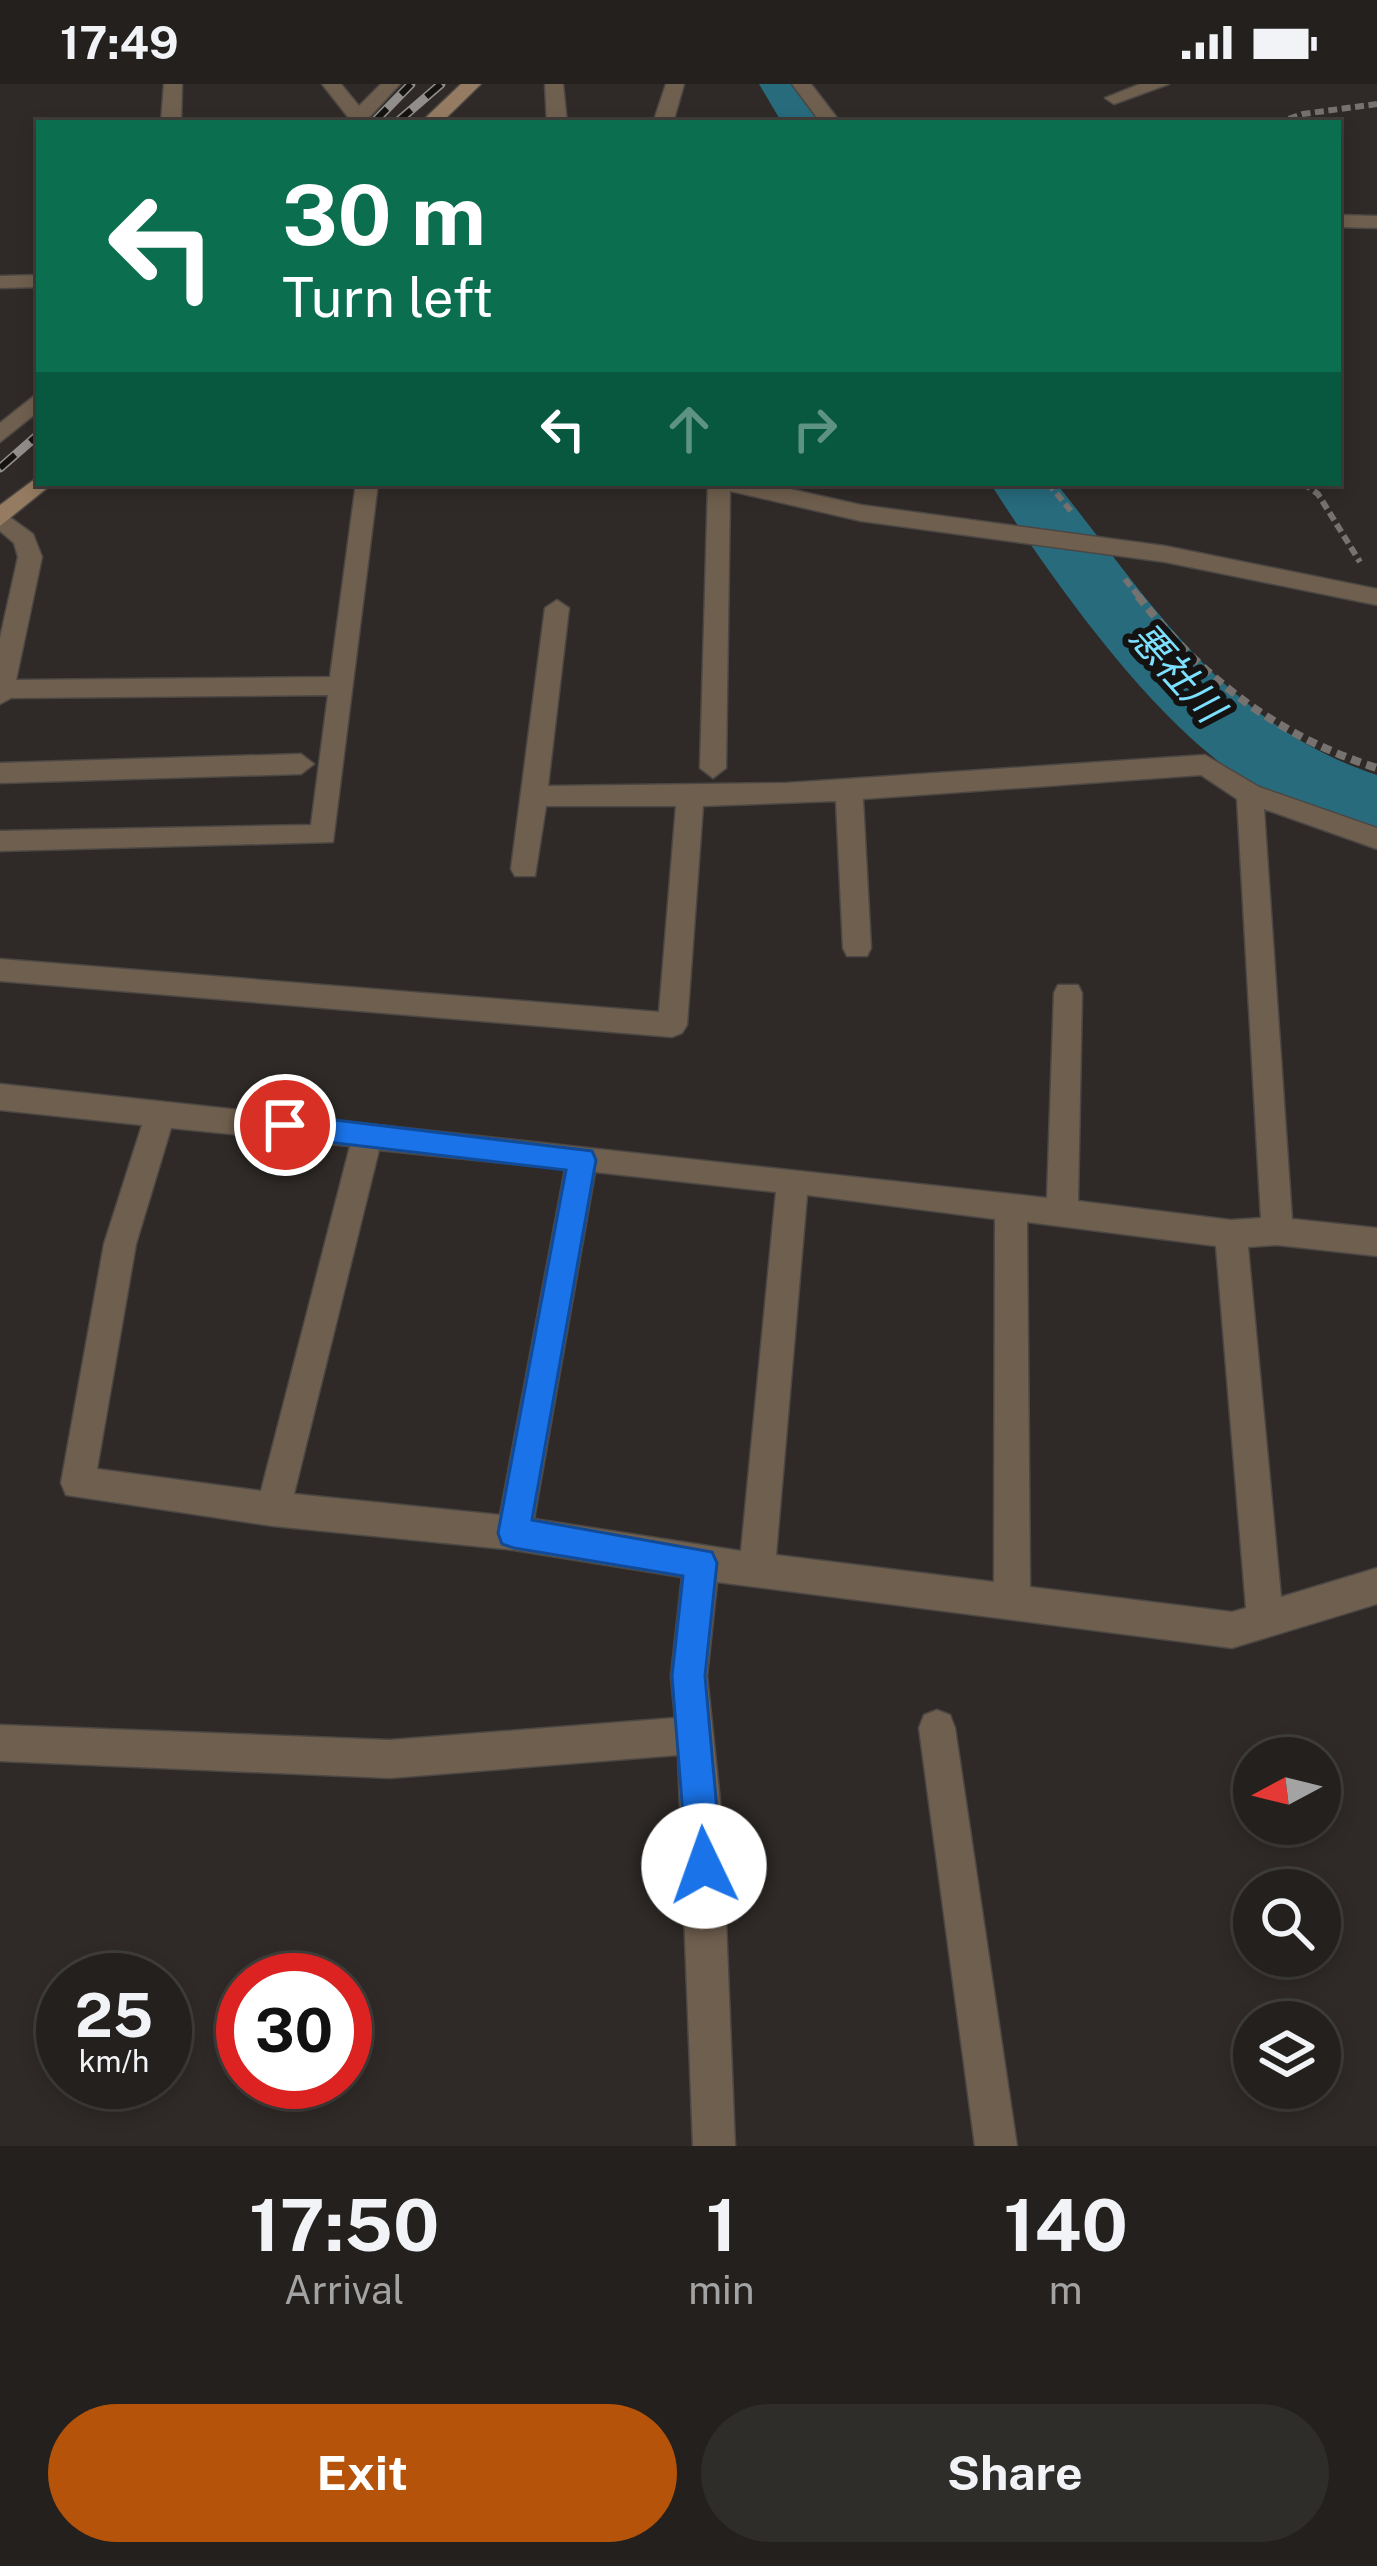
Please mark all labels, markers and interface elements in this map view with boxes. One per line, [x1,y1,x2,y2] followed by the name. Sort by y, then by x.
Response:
[60,16,179,69] text: 17:49
[282,165,486,264] text: 30 m
[84,168,240,324] icon: left
[282,266,493,329] text: Turn left
[530,396,596,462] icon: left
[656,396,722,462] icon: ahead
[782,396,848,462] icon: right
[1121,613,1236,734] water label: 悪社川
[234,1074,336,1176] pin
[252,1092,318,1158] icon: arrive
[1233,1737,1341,1845] north arrow
[1233,1737,1341,2109] map controls
[641,1803,767,1929] position arrow
[1233,1869,1341,1977] button: search
[216,1953,372,2109] speed limit sign: 30
[75,1980,153,2051] text: 25
[1233,2001,1341,2109] button: layers
[79,2043,149,2079] text: km/h
[249,2183,439,2267] text: 17:50
[706,2183,737,2267] text: 1
[1004,2183,1128,2267] text: 140
[284,2267,404,2313] text: Arrival
[688,2267,754,2313] text: min
[1049,2267,1083,2313] text: m
[48,2404,677,2542] button: Exit
[701,2404,1329,2542] button: Share

